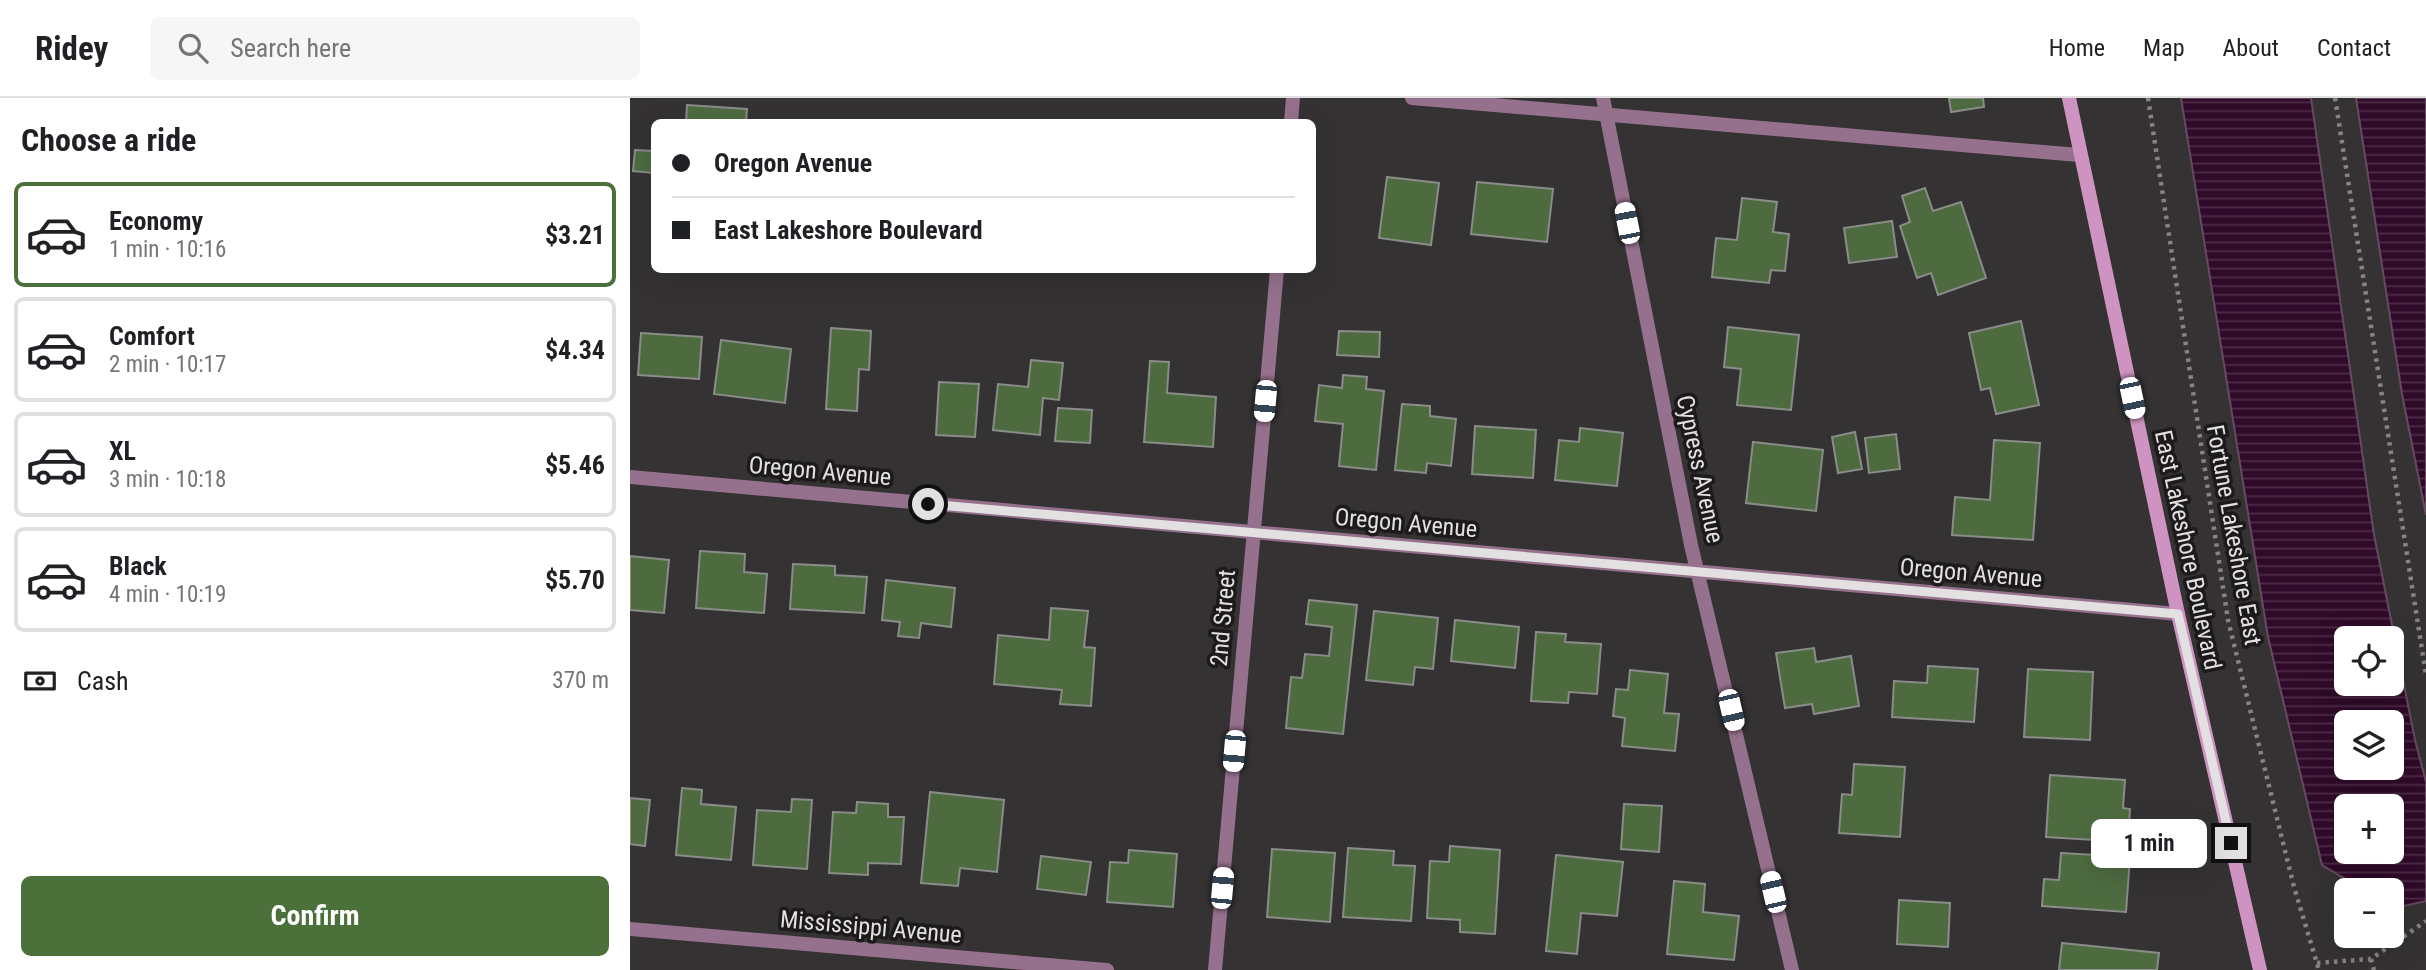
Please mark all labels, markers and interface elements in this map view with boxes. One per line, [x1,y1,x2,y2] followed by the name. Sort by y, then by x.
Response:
[150,17,640,80] search box
[35,29,108,68] text: Ridey
[174,29,212,67] icon: search
[230,33,351,63] text: Search here
[2049,34,2105,62] text: Home
[2143,34,2185,62] text: Map
[2223,34,2279,62] text: About
[2317,34,2391,62] text: Contact
[21,121,196,159] text: Choose a ride
[714,148,872,178] text: Oregon Avenue
[1613,200,1642,246] car
[25,203,88,266] icon: car
[109,206,203,236] text: Economy
[714,215,983,245] text: East Lakeshore Boulevard
[545,220,605,250] text: $3.21
[109,236,226,263] text: 1 min · 10:16
[25,318,88,381] icon: car
[109,321,195,351] text: Comfort
[545,335,605,365] text: $4.34
[109,351,226,378] text: 2 min · 10:17
[2118,375,2147,421] car
[1253,379,1278,423] car
[1671,393,1729,545] street label: Cypress Avenue
[2201,423,2267,647] street label: Fortune Lakeshore East
[2149,428,2227,672] street label: East Lakeshore Boulevard
[25,433,88,496] icon: car
[109,436,136,466] text: XL
[545,450,605,480] text: $5.46
[748,451,892,491] street label: Oregon Avenue
[109,466,226,493] text: 3 min · 10:18
[912,488,944,520] route start
[1334,503,1478,543] street label: Oregon Avenue
[25,548,88,611] icon: car
[109,551,167,581] text: Black
[1899,553,2043,593] street label: Oregon Avenue
[545,565,605,595] text: $5.70
[1205,568,1241,668] street label: 2nd Street
[109,581,226,608] text: 4 min · 10:19
[2334,626,2404,948] map controls
[2334,626,2404,696] button: locate
[21,662,59,700] icon: cash
[77,666,129,696] text: Cash
[552,667,609,694] text: 370 m
[1717,687,1746,733] car
[2334,710,2404,780] button: layers
[1222,729,1247,773] car
[2334,794,2404,864] button: +
[2091,818,2206,868] callout: 1 min
[2215,827,2247,859] route end
[2123,830,2175,857] text: 1 min
[1210,866,1235,910] car
[1759,869,1788,915] car
[21,876,609,956] button: Confirm
[2334,878,2404,948] button: −
[779,905,963,949] street label: Mississippi Avenue

